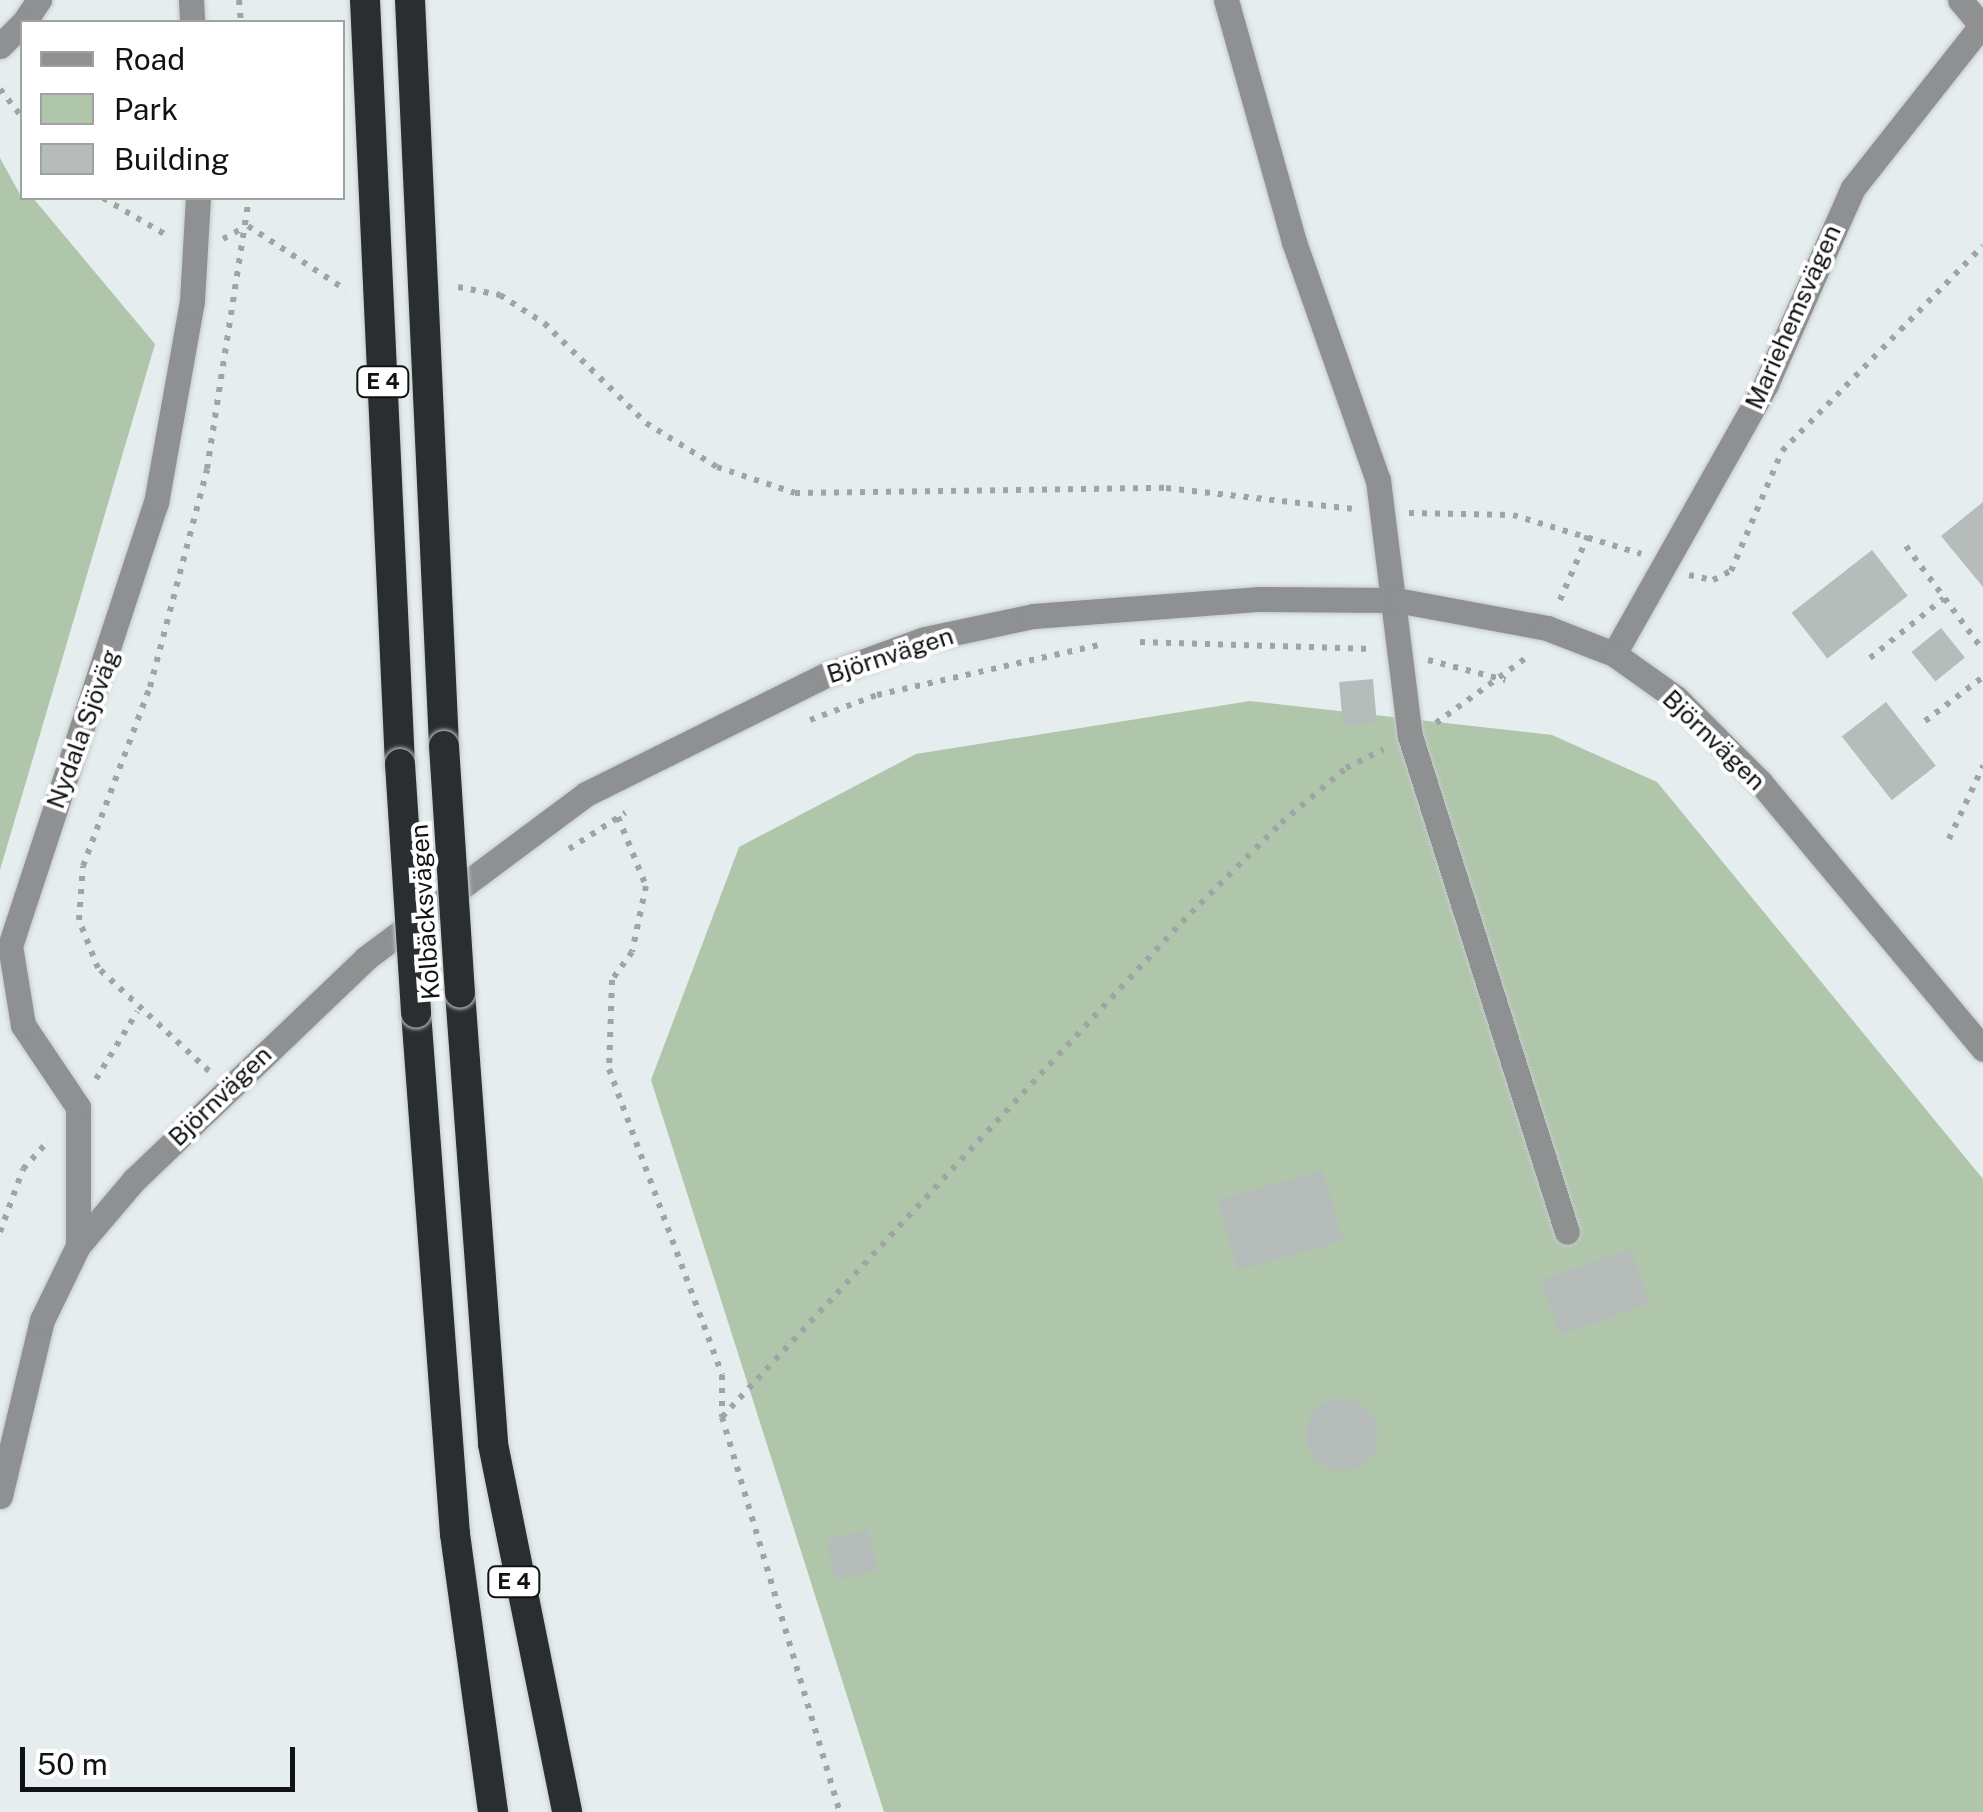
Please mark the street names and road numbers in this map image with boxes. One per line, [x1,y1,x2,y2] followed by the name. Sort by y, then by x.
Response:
[1739,220,1847,414] street label: Mariehemsvägen
[356,365,410,399] road number: E 4
[823,620,957,690] street label: Björnvägen
[40,645,126,813] street label: Nydala Sjöväg
[1656,684,1772,796] street label: Björnvägen
[404,823,446,1001] street label: Kolbäcksvägen
[162,1040,278,1152] street label: Björnvägen
[486,1565,542,1599] road number: E 4

